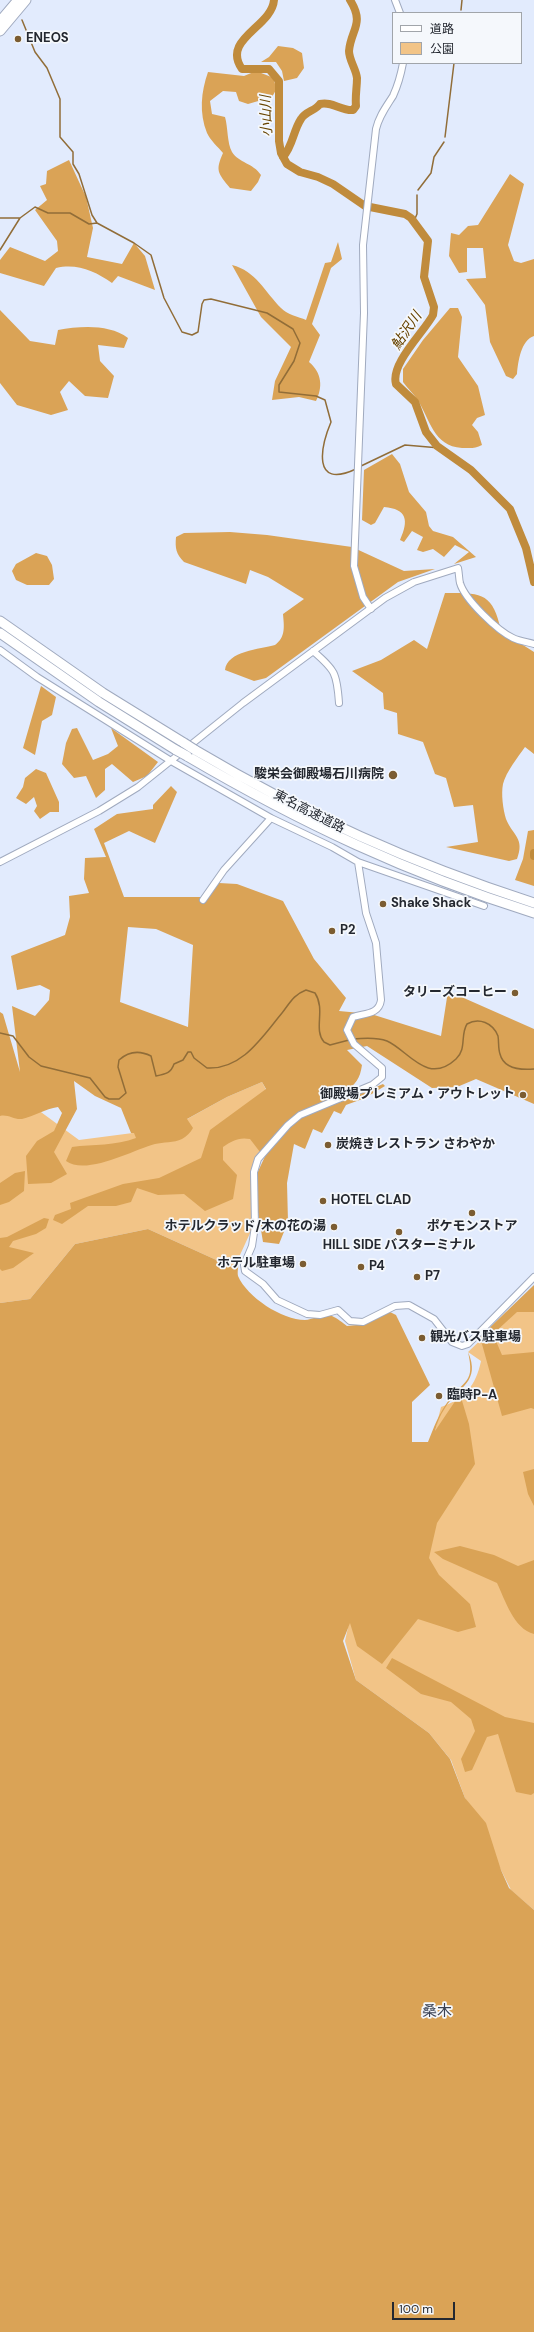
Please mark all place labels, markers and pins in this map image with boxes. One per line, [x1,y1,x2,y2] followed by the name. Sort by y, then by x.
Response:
[26,31,69,47] place label: ENEOS
[13,34,23,44] marker: ENEOS
[254,767,384,783] place label: 駿栄会御殿場石川病院
[387,769,399,781] marker: 駿栄会御殿場石川病院
[391,896,471,912] place label: Shake Shack
[378,899,388,909] marker: Shake Shack
[340,923,355,939] place label: P2
[327,926,337,936] marker: P2
[403,985,507,1001] place label: タリーズコーヒー
[510,988,520,998] marker: タリーズコーヒー
[320,1087,515,1103] place label: 御殿場プレミアム・アウトレット
[518,1090,528,1100] marker: 御殿場プレミアム・アウトレット
[336,1137,495,1153] place label: 炭焼きレストラン さわやか
[323,1140,333,1150] marker: 炭焼きレストラン さわやか
[331,1193,411,1209] place label: HOTEL CLAD
[318,1196,328,1206] marker: HOTEL CLAD
[467,1208,477,1218] marker: ポケモンストア
[164,1219,326,1235] place label: ホテルクラッド/木の花の湯
[427,1219,517,1235] place label: ポケモンストア
[329,1222,339,1232] marker: ホテルクラッド/木の花の湯
[394,1227,404,1237] marker: HILL SIDE バスターミナル
[323,1238,475,1254] place label: HILL SIDE バスターミナル
[217,1256,295,1272] place label: ホテル駐車場
[298,1259,308,1269] marker: ホテル駐車場
[369,1259,385,1275] place label: P4
[356,1262,366,1272] marker: P4
[425,1269,440,1285] place label: P7
[412,1272,422,1282] marker: P7
[430,1330,521,1346] place label: 観光バス駐車場
[417,1333,427,1343] marker: 観光バス駐車場
[447,1388,497,1404] place label: 臨時P-A
[434,1391,444,1401] marker: 臨時P-A

